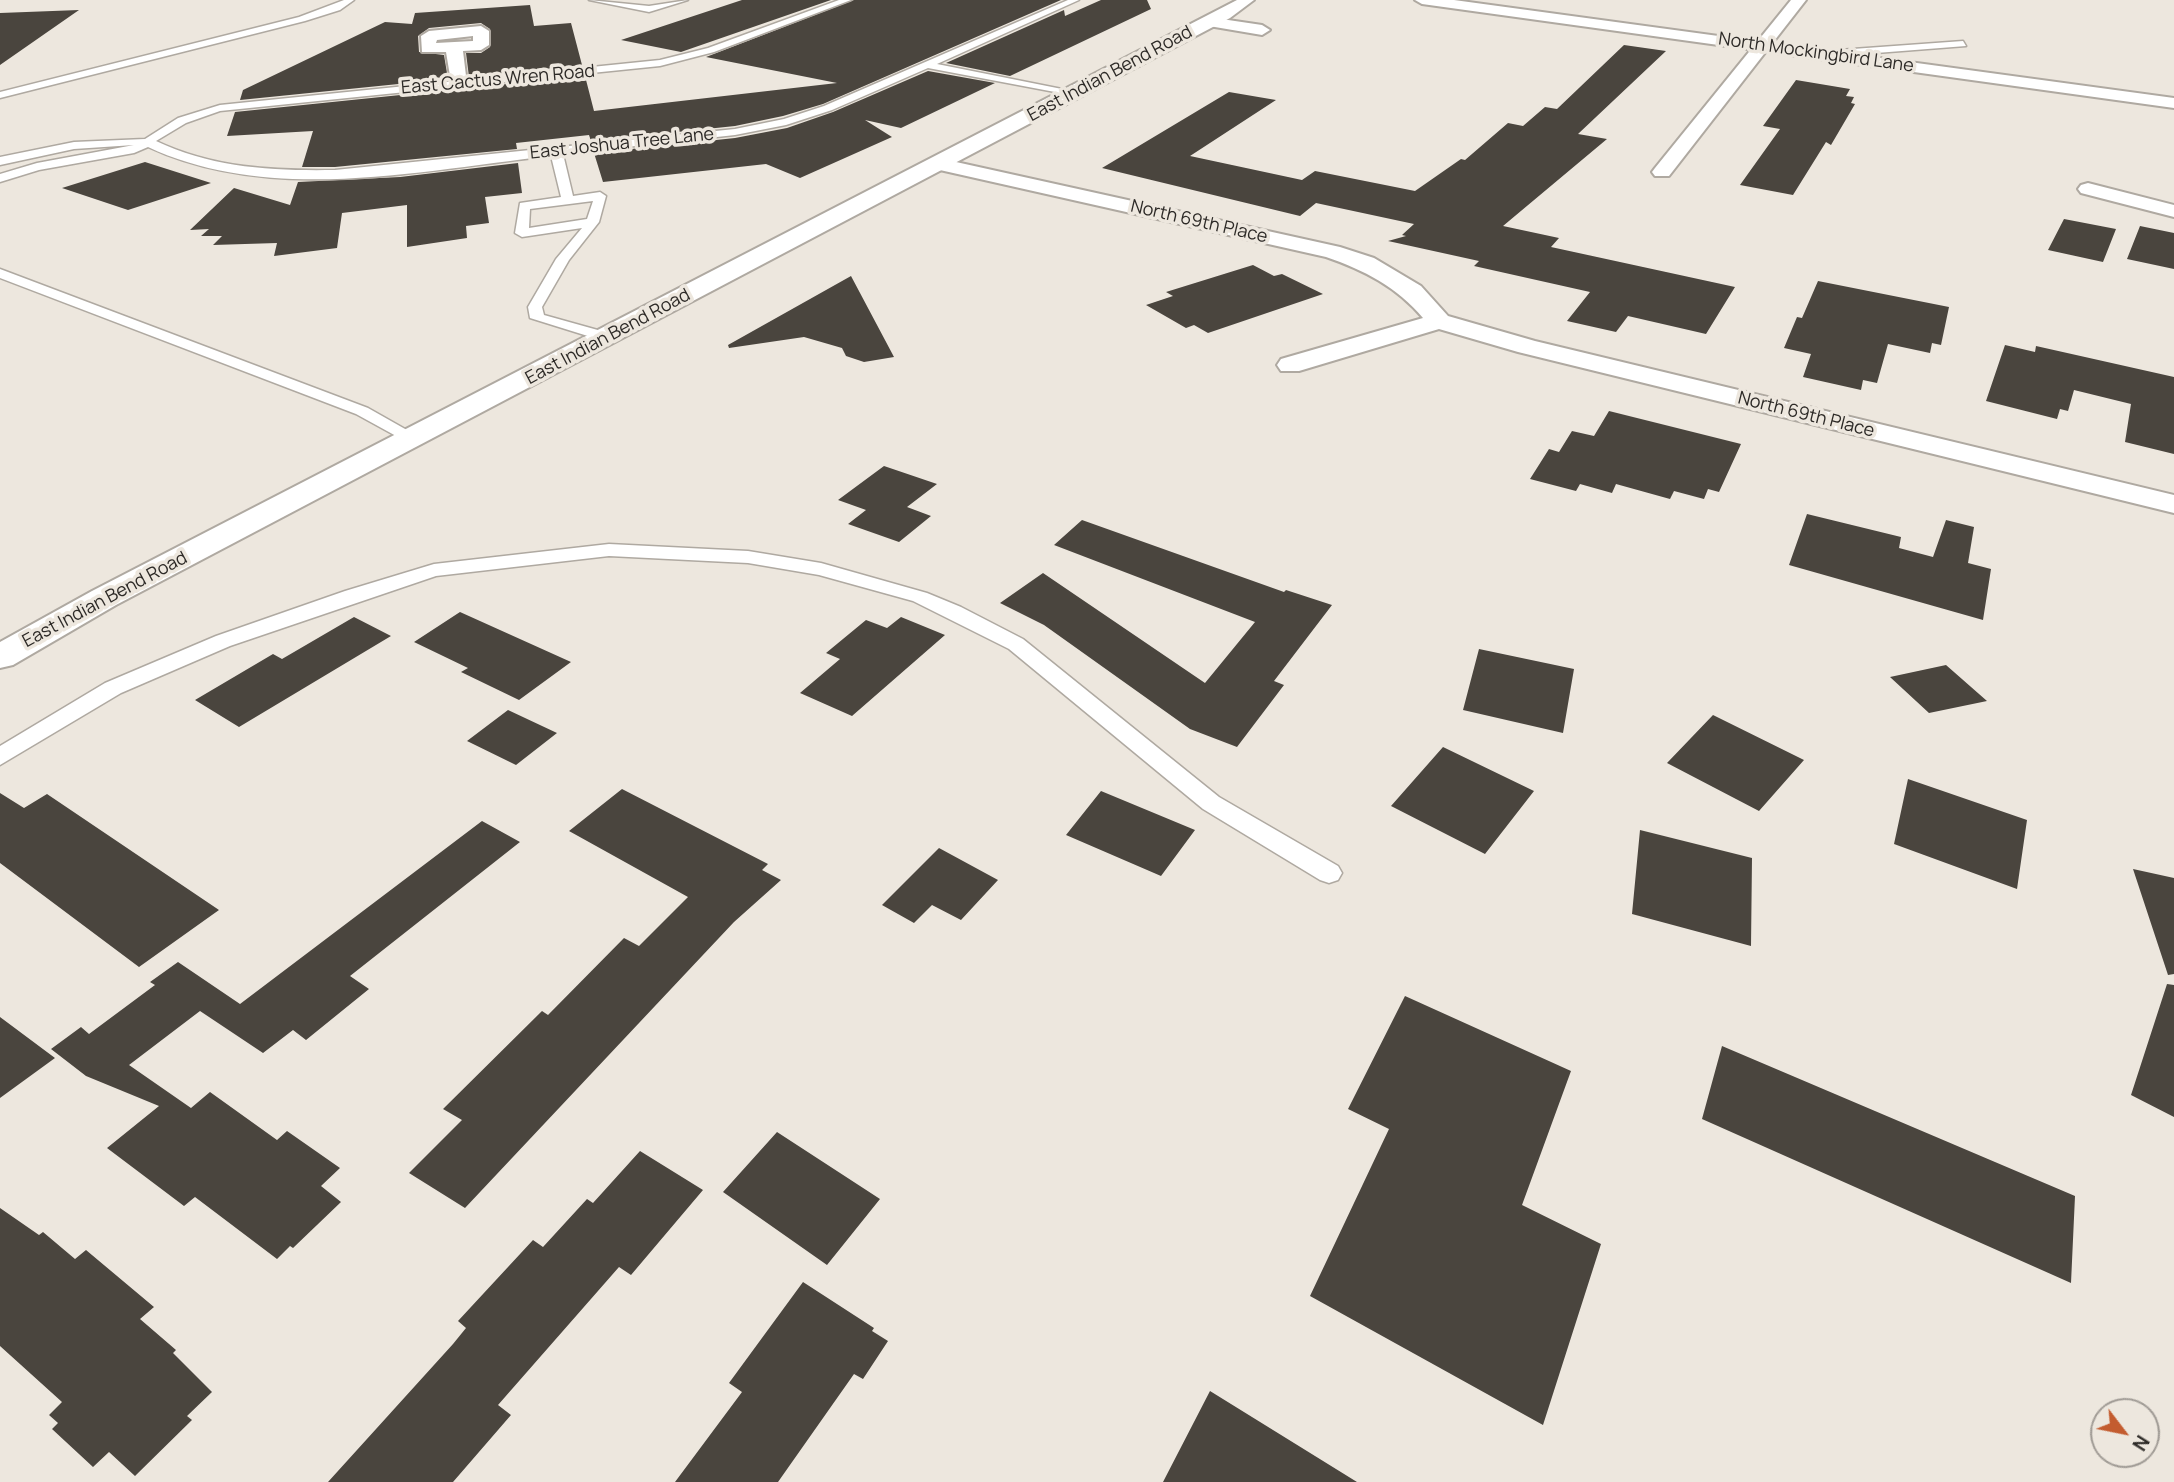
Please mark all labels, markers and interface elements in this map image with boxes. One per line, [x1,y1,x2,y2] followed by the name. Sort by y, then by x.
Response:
[1024,21,1196,127] street label: East Indian Bend Road
[1717,29,1915,77] street label: North Mockingbird Lane
[400,61,596,99] street label: East Cactus Wren Road
[529,124,715,164] street label: East Joshua Tree Lane
[1128,196,1270,248] street label: North 69th Place
[522,284,694,390] street label: East Indian Bend Road
[1736,388,1876,442] street label: North 69th Place
[19,547,191,653] street label: East Indian Bend Road
[2090,1398,2160,1468] north arrow
[2126,1430,2156,1456] text: N

